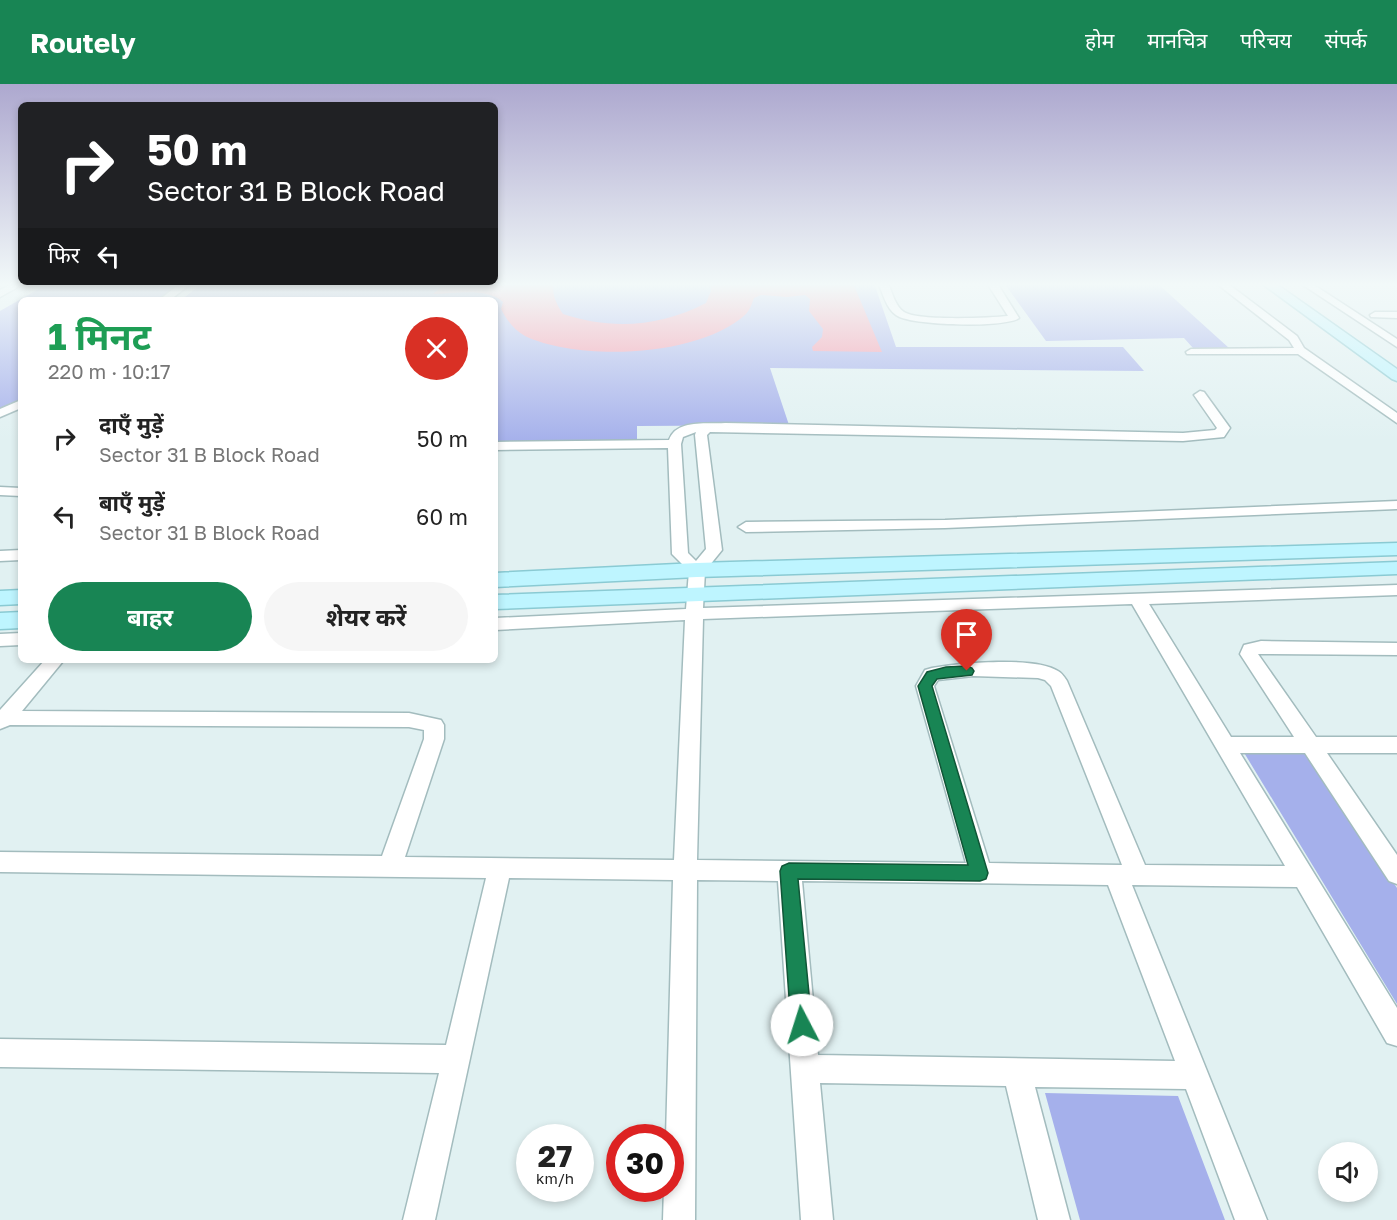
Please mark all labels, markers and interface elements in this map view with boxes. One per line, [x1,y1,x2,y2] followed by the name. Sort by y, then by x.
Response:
[30,26,136,59] text: Routely
[1085,27,1114,53] text: होम
[1147,27,1207,53] text: मानचित्र
[1240,27,1292,53] text: परिचय
[1325,27,1367,53] text: संपर्क
[147,124,247,174] text: 50 m
[48,126,126,204] icon: right
[147,175,445,207] text: Sector 31 B Block Road
[92,240,125,273] icon: left
[48,241,80,268] text: फिर
[48,315,151,358] text: 1 मिनट
[405,317,468,380] button: close
[48,359,171,383] text: 220 m · 10:17
[99,411,164,438] text: दाएँ मुड़ें
[48,422,81,455] icon: right
[417,425,468,452] text: 50 m
[99,442,320,466] text: Sector 31 B Block Road
[99,489,165,516] text: बाएँ मुड़ें
[48,500,81,533] icon: left
[416,503,468,530] text: 60 m
[99,520,320,544] text: Sector 31 B Block Road
[48,582,252,651] button: बाहर
[264,582,468,651] button: शेयर करें
[941,609,992,671] pin
[950,618,983,651] icon: arrive
[770,993,834,1057] position arrow
[606,1124,684,1202] speed limit sign: 30
[538,1138,572,1174] text: 27
[1318,1142,1378,1202] map controls
[1318,1142,1378,1202] button: sound
[536,1169,574,1187] text: km/h

